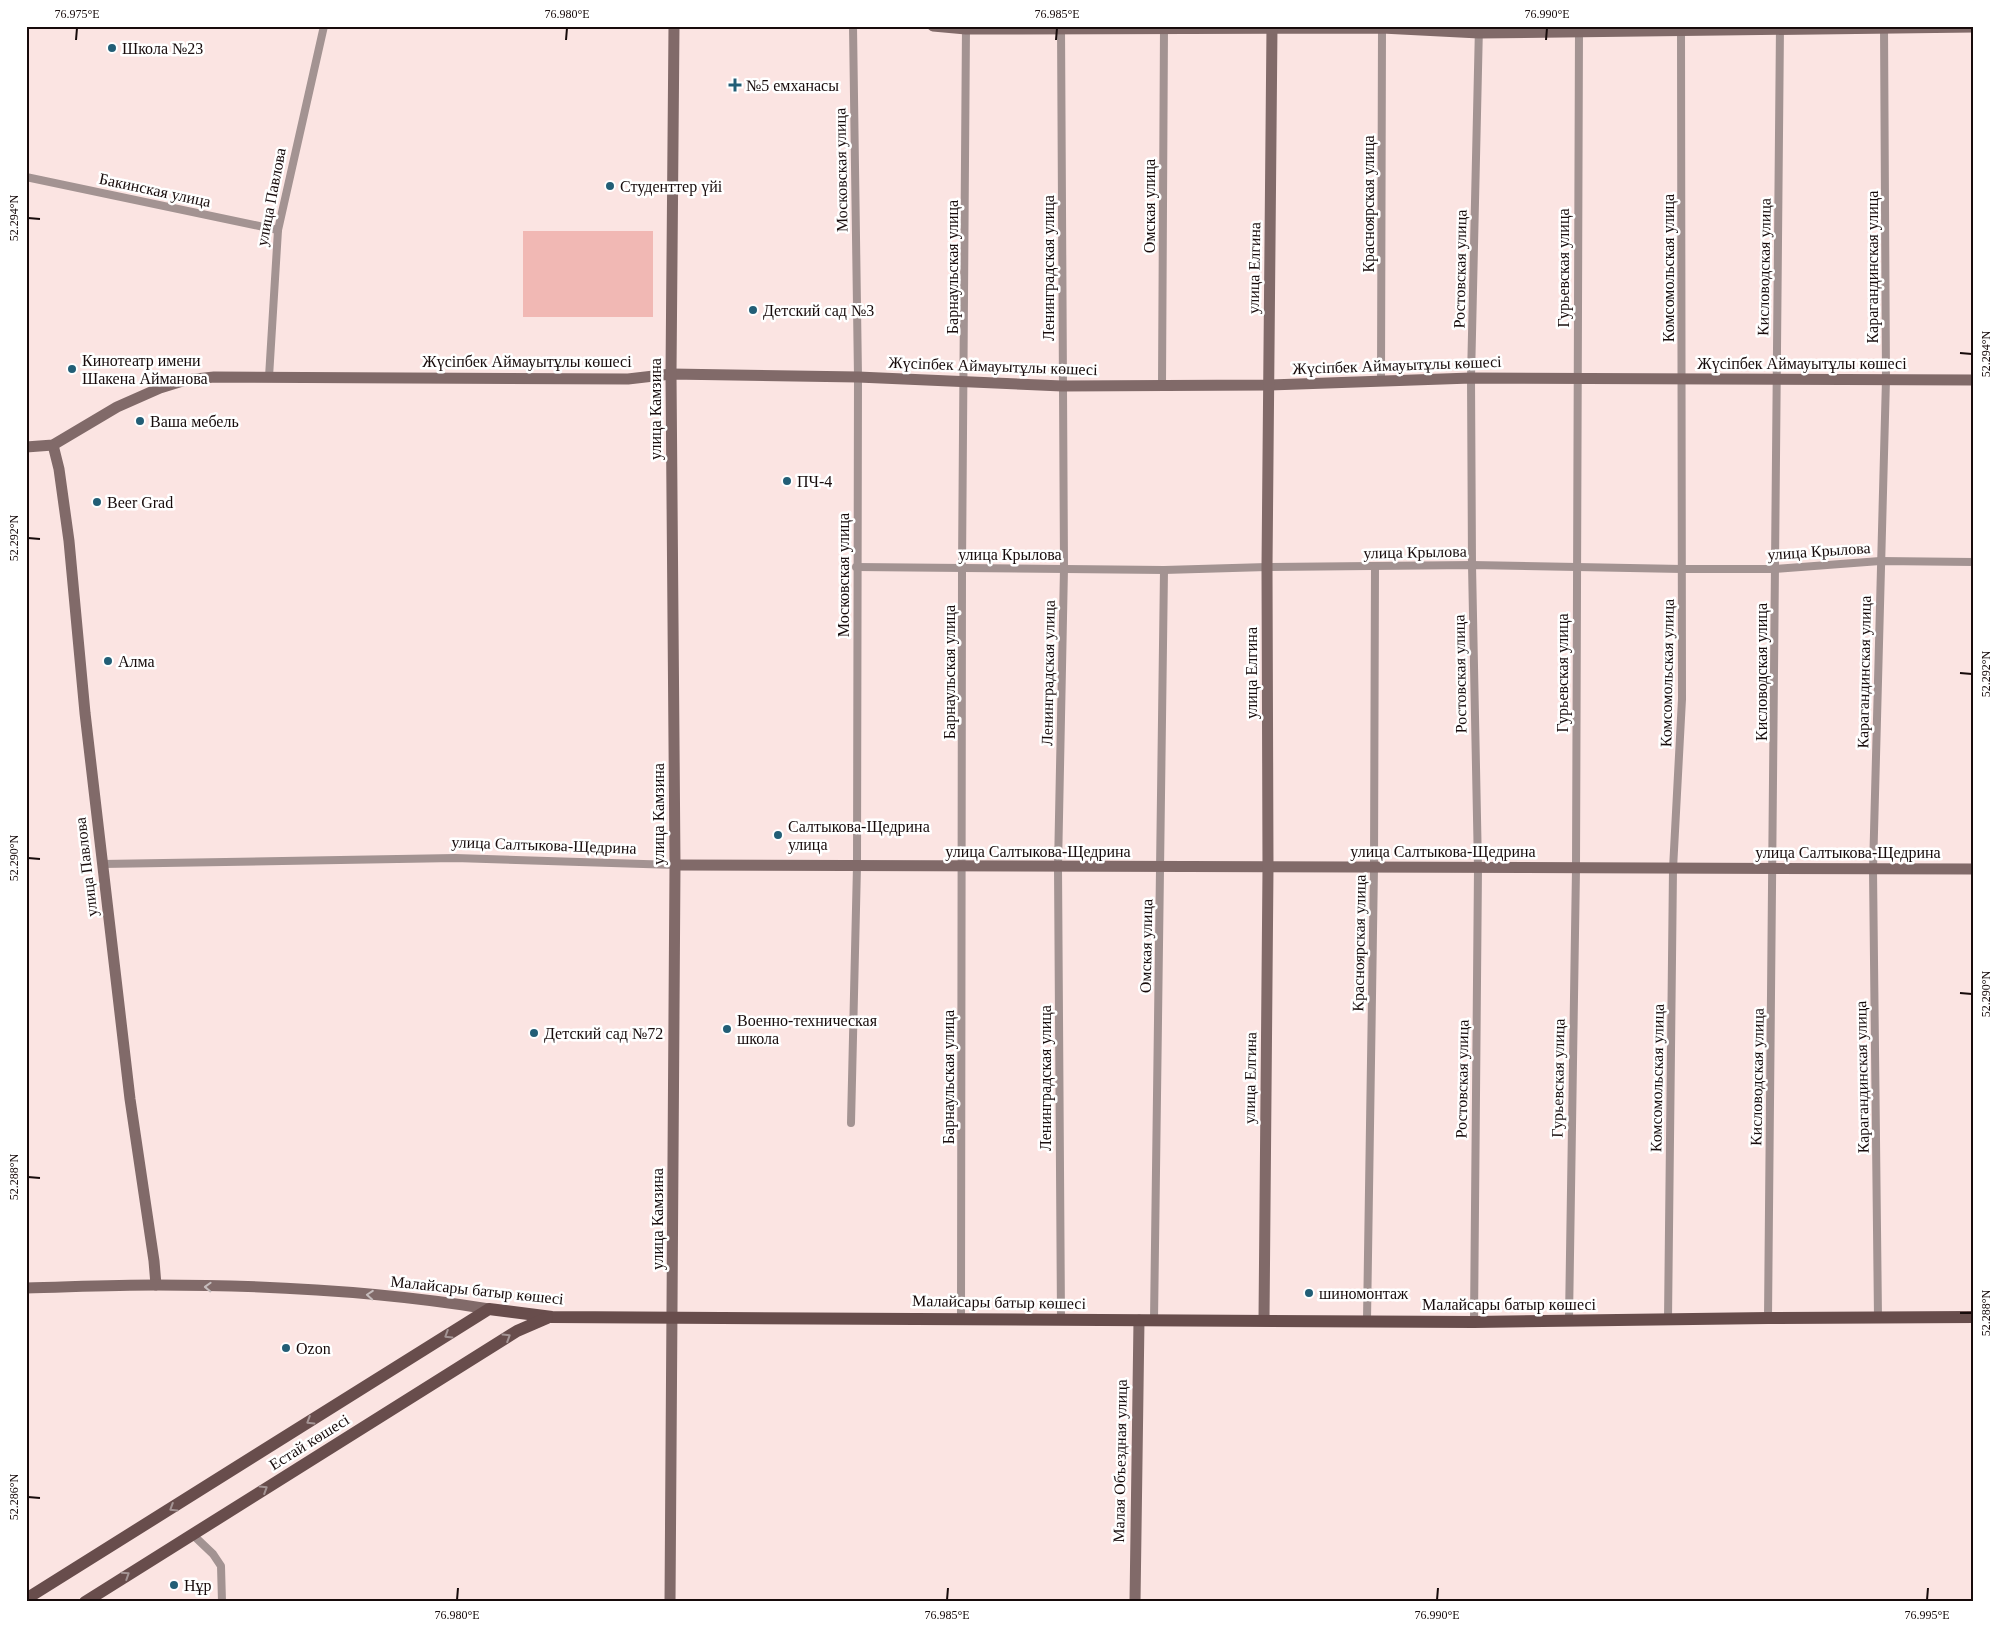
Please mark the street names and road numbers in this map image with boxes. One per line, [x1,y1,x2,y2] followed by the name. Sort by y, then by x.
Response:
[831,108,852,232] street label: Московская улица
[1360,135,1378,273] street label: Красноярская улица
[253,146,290,248] street label: улица Павлова
[1141,159,1159,253] street label: Омская улица
[97,170,212,211] street label: Бакинская улица
[1864,191,1882,343] street label: Карагандинская улица
[1660,194,1678,342] street label: Комсомольская улица
[1040,195,1058,341] street label: Ленинградская улица
[1754,198,1775,336] street label: Кисловодская улица
[944,200,962,334] street label: Барнаульская улица
[1555,208,1573,328] street label: Гурьевская улица
[1450,209,1471,329] street label: Ростовская улица
[1245,222,1264,314] street label: улица Елгина
[422,353,632,371] street label: Жүсіпбек Аймауытұлы көшесі
[1292,353,1502,378] street label: Жүсіпбек Аймауытұлы көшесі
[888,354,1098,379] street label: Жүсіпбек Аймауытұлы көшесі
[1697,355,1907,373] street label: Жүсіпбек Аймауытұлы көшесі
[647,358,665,460] street label: улица Камзина
[835,513,853,637] street label: Московская улица
[1767,539,1871,564] street label: улица Крылова
[1363,543,1467,562] street label: улица Крылова
[958,546,1062,564] street label: улица Крылова
[1854,595,1875,749] street label: Карагандинская улица
[1657,599,1678,747] street label: Комсомольская улица
[1038,600,1059,746] street label: Ленинградская улица
[1753,603,1771,741] street label: Кисловодская улица
[941,605,959,739] street label: Барнаульская улица
[1554,613,1572,733] street label: Гурьевская улица
[1450,614,1471,734] street label: Ростовская улица
[1243,627,1261,719] street label: улица Елгина
[650,763,668,865] street label: улица Камзина
[71,816,102,918] street label: улица Павлова
[451,833,637,858] street label: улица Салтыкова-Щедрина
[945,843,1131,861] street label: улица Салтыкова-Щедрина
[1350,843,1536,861] street label: улица Салтыкова-Щедрина
[1755,844,1941,862] street label: улица Салтыкова-Щедрина
[1349,874,1370,1012] street label: Красноярская улица
[1137,899,1156,993] street label: Омская улица
[1852,1000,1873,1154] street label: Карагандинская улица
[1647,1004,1668,1152] street label: Комсомольская улица
[1037,1005,1055,1151] street label: Ленинградская улица
[1747,1008,1768,1146] street label: Кисловодская улица
[940,1010,958,1144] street label: Барнаульская улица
[1548,1018,1569,1138] street label: Гурьевская улица
[1452,1019,1473,1139] street label: Ростовская улица
[1241,1032,1260,1124] street label: улица Елгина
[649,1168,667,1270] street label: улица Камзина
[389,1272,565,1309] street label: Малайсары батыр көшесі
[912,1292,1087,1313] street label: Малайсары батыр көшесі
[1422,1296,1597,1314] street label: Малайсары батыр көшесі
[1110,1379,1131,1543] street label: Малая Объездная улица
[266,1410,353,1473] street label: Естай көшесі

